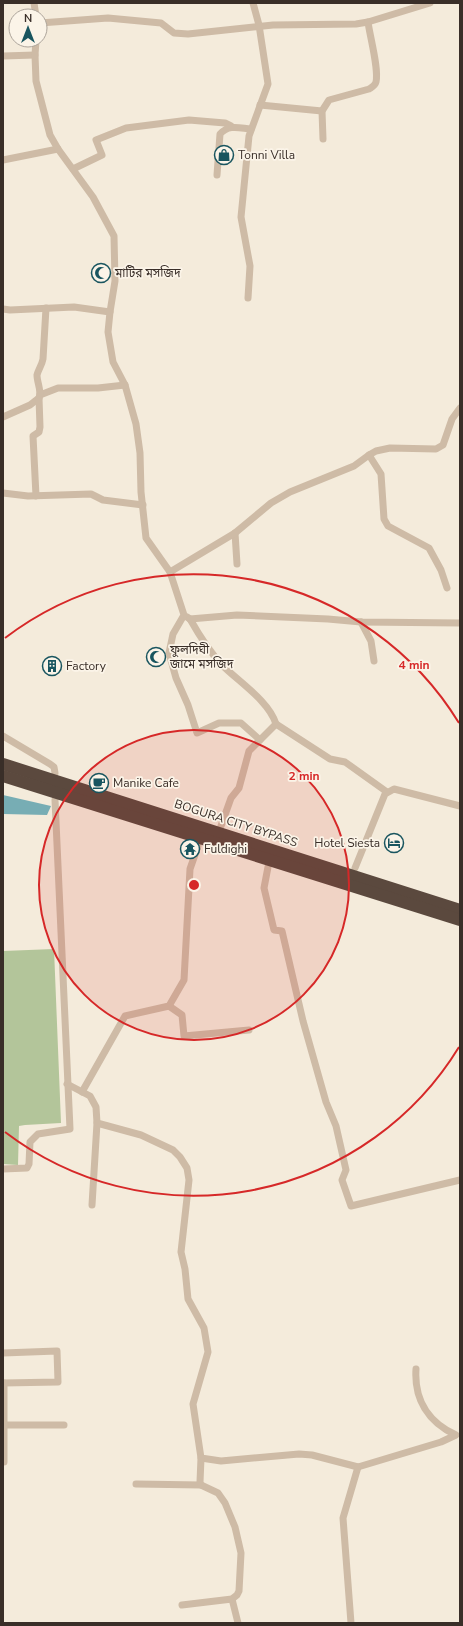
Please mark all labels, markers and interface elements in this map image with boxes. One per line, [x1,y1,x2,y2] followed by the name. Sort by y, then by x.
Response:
[8,8,48,48] north arrow
[24,11,32,26] text: N
[213,144,235,166] shop icon: Tonni Villa
[238,147,295,163] place label: Tonni Villa
[90,262,112,284] mosque icon: মাটির মসজিদ
[114,265,181,281] place label: মাটির মসজিদ
[169,642,234,672] place label: ফুলদিঘী জামে মসজিদ
[145,646,167,668] mosque icon: ফুলদিঘী জামে মসজিদ
[41,655,63,677] building icon: Factory
[398,657,430,673] text: 4 min
[66,658,107,674] place label: Factory
[288,768,320,784] text: 2 min
[88,772,110,794] cafe icon: Manike Cafe
[113,775,179,791] place label: Manike Cafe
[172,796,300,850] street label: BOGURA CITY BYPASS
[383,832,405,854] hotel icon: Hotel Siesta
[314,835,380,851] place label: Hotel Siesta
[179,838,201,860] temple icon: Fuldighi
[204,841,247,857] place label: Fuldighi
[187,878,201,892] centre of rings

